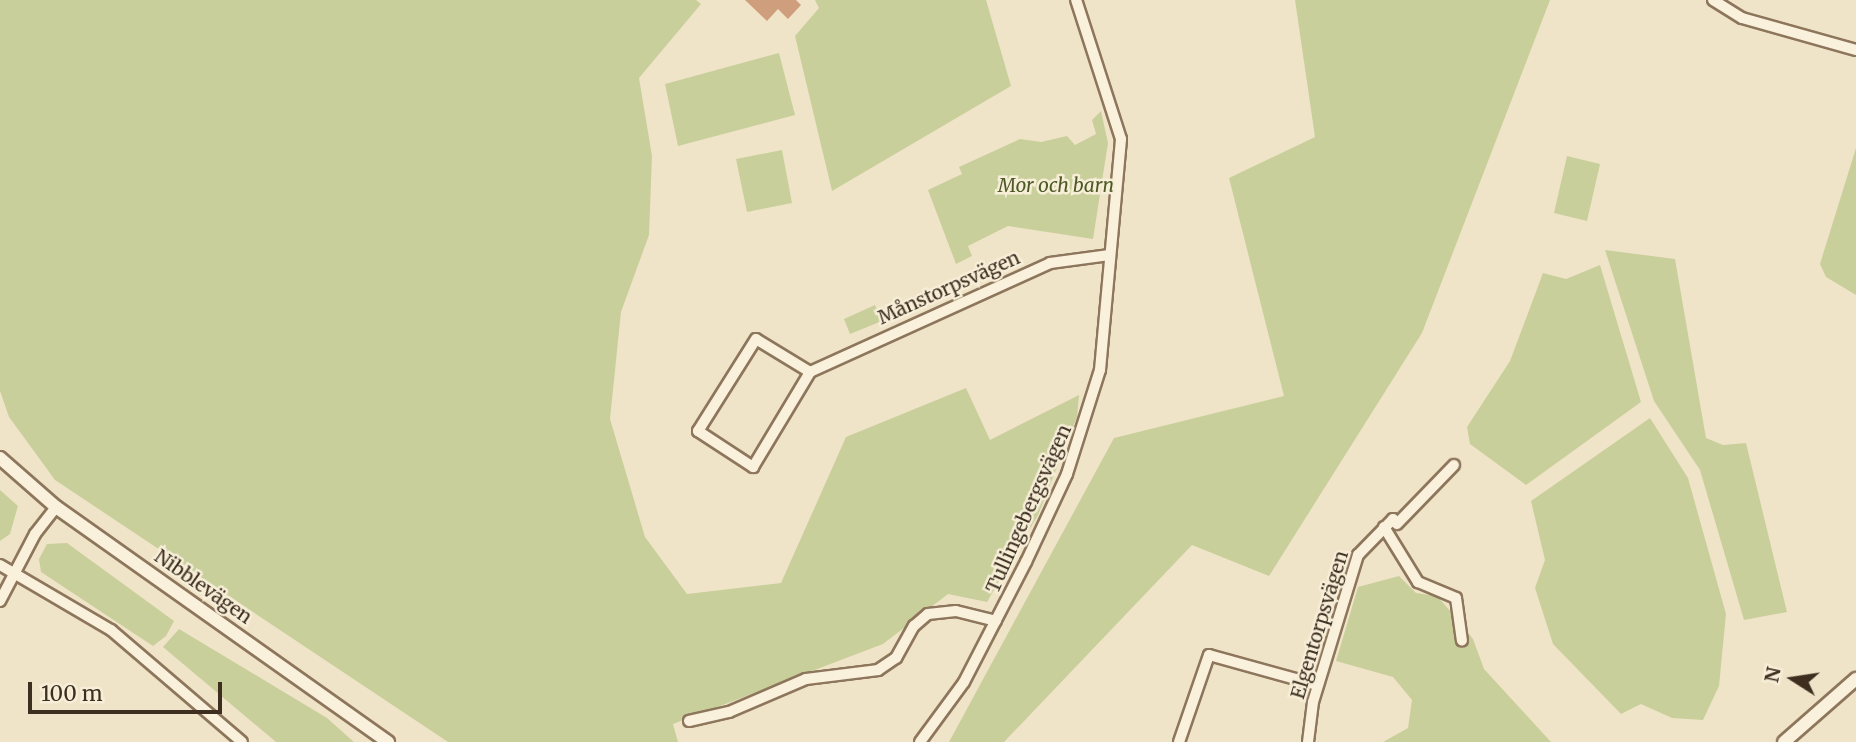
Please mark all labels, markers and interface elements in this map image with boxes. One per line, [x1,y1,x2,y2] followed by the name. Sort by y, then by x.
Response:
[998,175,1114,197] park label: Mor och barn
[874,246,1024,330] street label: Månstorpsvägen
[982,421,1076,597] street label: Tullingebergsvägen
[150,545,256,629] street label: Nibblevägen
[1287,548,1353,702] street label: Elgentorpsvägen
[1758,644,1828,714] north arrow
[1759,665,1786,684] text: N
[32,668,226,712] scale bar
[41,680,103,707] text: 100 m

